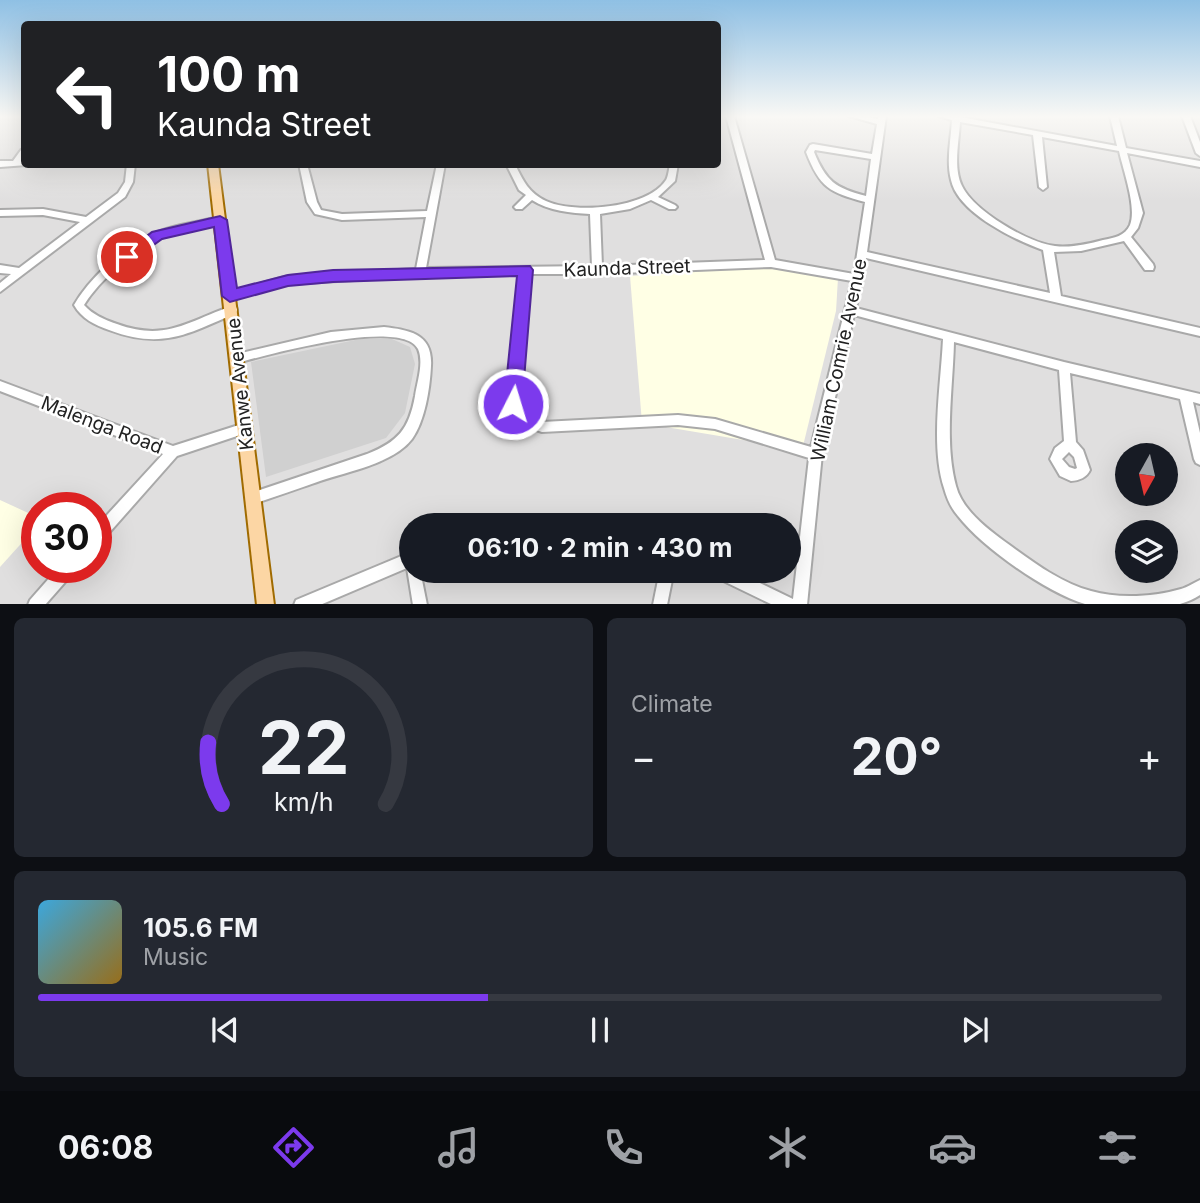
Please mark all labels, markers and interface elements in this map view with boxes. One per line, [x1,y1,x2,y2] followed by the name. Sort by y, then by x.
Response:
[157,45,301,104] text: 100 m
[42,49,133,140] icon: left
[157,105,371,144] text: Kaunda Street
[97,227,157,287] pin
[108,238,146,276] icon: arrive
[563,254,691,282] street label: Kaunda Street
[806,256,872,464] street label: William Comrie Avenue
[222,317,258,451] street label: Kanwe Avenue
[476,367,550,441] position arrow
[38,391,166,459] street label: Malenga Road
[1115,443,1178,506] north arrow
[1115,443,1178,583] map controls
[21,492,112,583] speed limit sign: 30
[1115,520,1178,583] button: layers
[467,532,733,563] text: 06:10 · 2 min · 430 m
[631,690,713,718] text: Climate
[258,703,349,792] text: 22
[851,725,942,788] text: 20°
[631,734,656,780] text: −
[1137,734,1162,780] text: +
[274,786,333,816] text: km/h
[143,912,258,943] text: 105.6 FM
[143,943,208,971] text: Music
[206,1011,244,1049] icon: previous
[581,1011,619,1049] icon: pause
[956,1011,994,1049] icon: next
[269,1123,318,1172] icon: directions
[434,1123,483,1172] icon: music
[599,1123,648,1172] icon: phone
[763,1123,812,1172] icon: climate
[928,1123,977,1172] icon: car
[1093,1123,1142,1172] icon: filters
[58,1128,153,1167] text: 06:08

